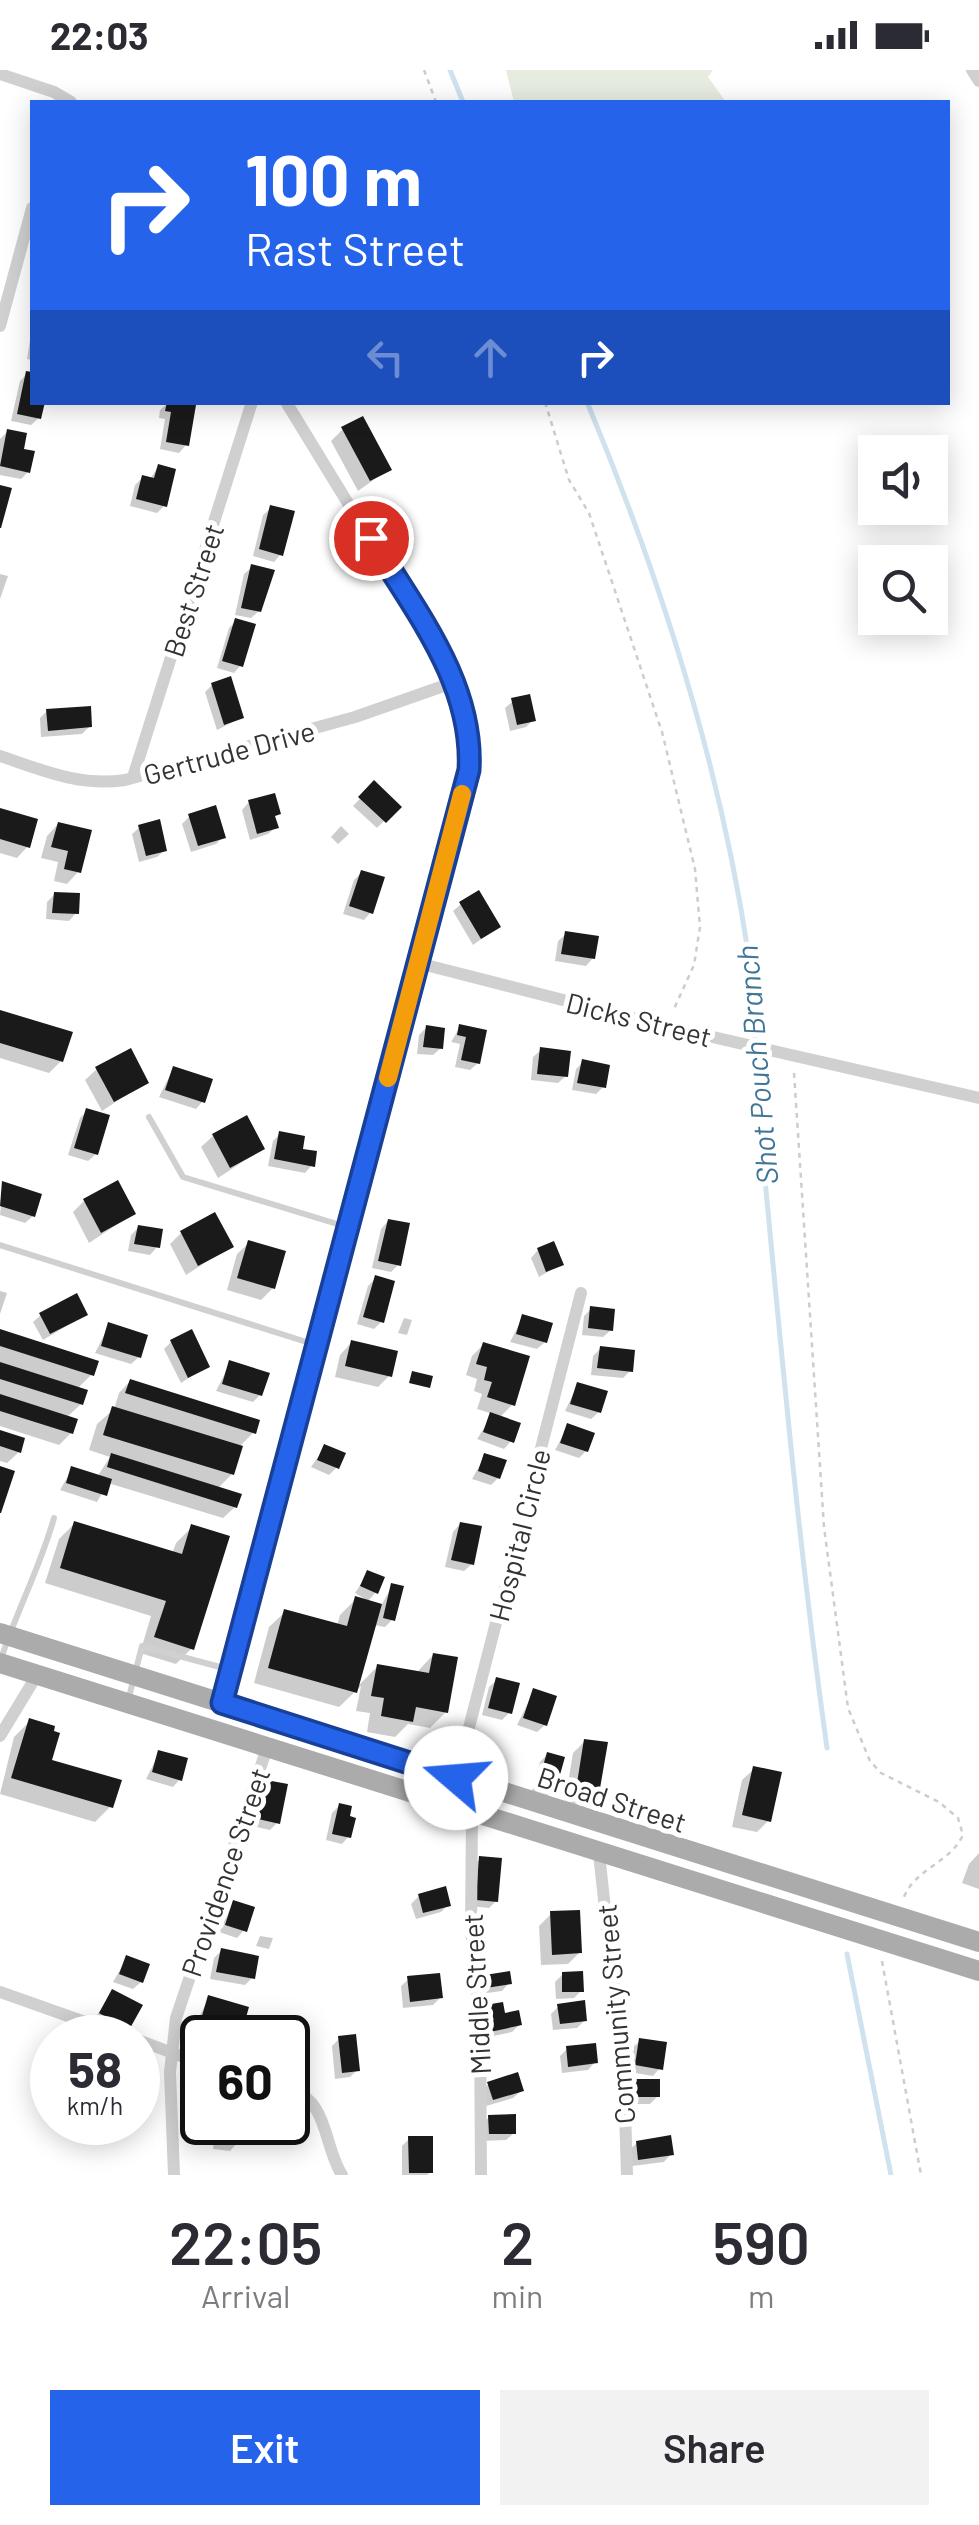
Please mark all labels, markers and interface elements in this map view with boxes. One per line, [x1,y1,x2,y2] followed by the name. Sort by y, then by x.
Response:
[50,12,149,58] text: 22:03
[245,136,422,220] text: 100 m
[80,140,210,270] icon: right
[245,221,465,275] text: Rast Street
[358,330,413,385] icon: left
[463,330,518,385] icon: ahead
[568,330,623,385] icon: right
[858,435,948,635] map controls
[858,435,948,525] button: sound
[329,496,414,581] pin
[344,511,399,566] icon: arrive
[156,519,230,661] street label: Best Street
[858,545,948,635] button: search
[139,713,319,791] street label: Gertrude Drive
[728,944,784,1186] water label: Shot Pouch Branch
[563,985,715,1053] street label: Dicks Street
[481,1445,557,1625] street label: Hospital Circle
[404,1726,508,1830] position arrow
[533,1759,691,1839] street label: Broad Street
[173,1763,277,1981] street label: Providence Street
[588,1902,642,2126] street label: Community Street
[455,1913,497,2075] street label: Middle Street
[180,2015,310,2145] speed limit sign: 60
[68,2038,122,2098] text: 58
[67,2090,123,2120] text: km/h
[169,2205,322,2277] text: 22:05
[501,2205,534,2277] text: 2
[712,2205,810,2277] text: 590
[201,2276,290,2314] text: Arrival
[491,2276,543,2314] text: min
[748,2276,774,2314] text: m
[50,2390,480,2505] button: Exit
[500,2390,929,2505] button: Share

